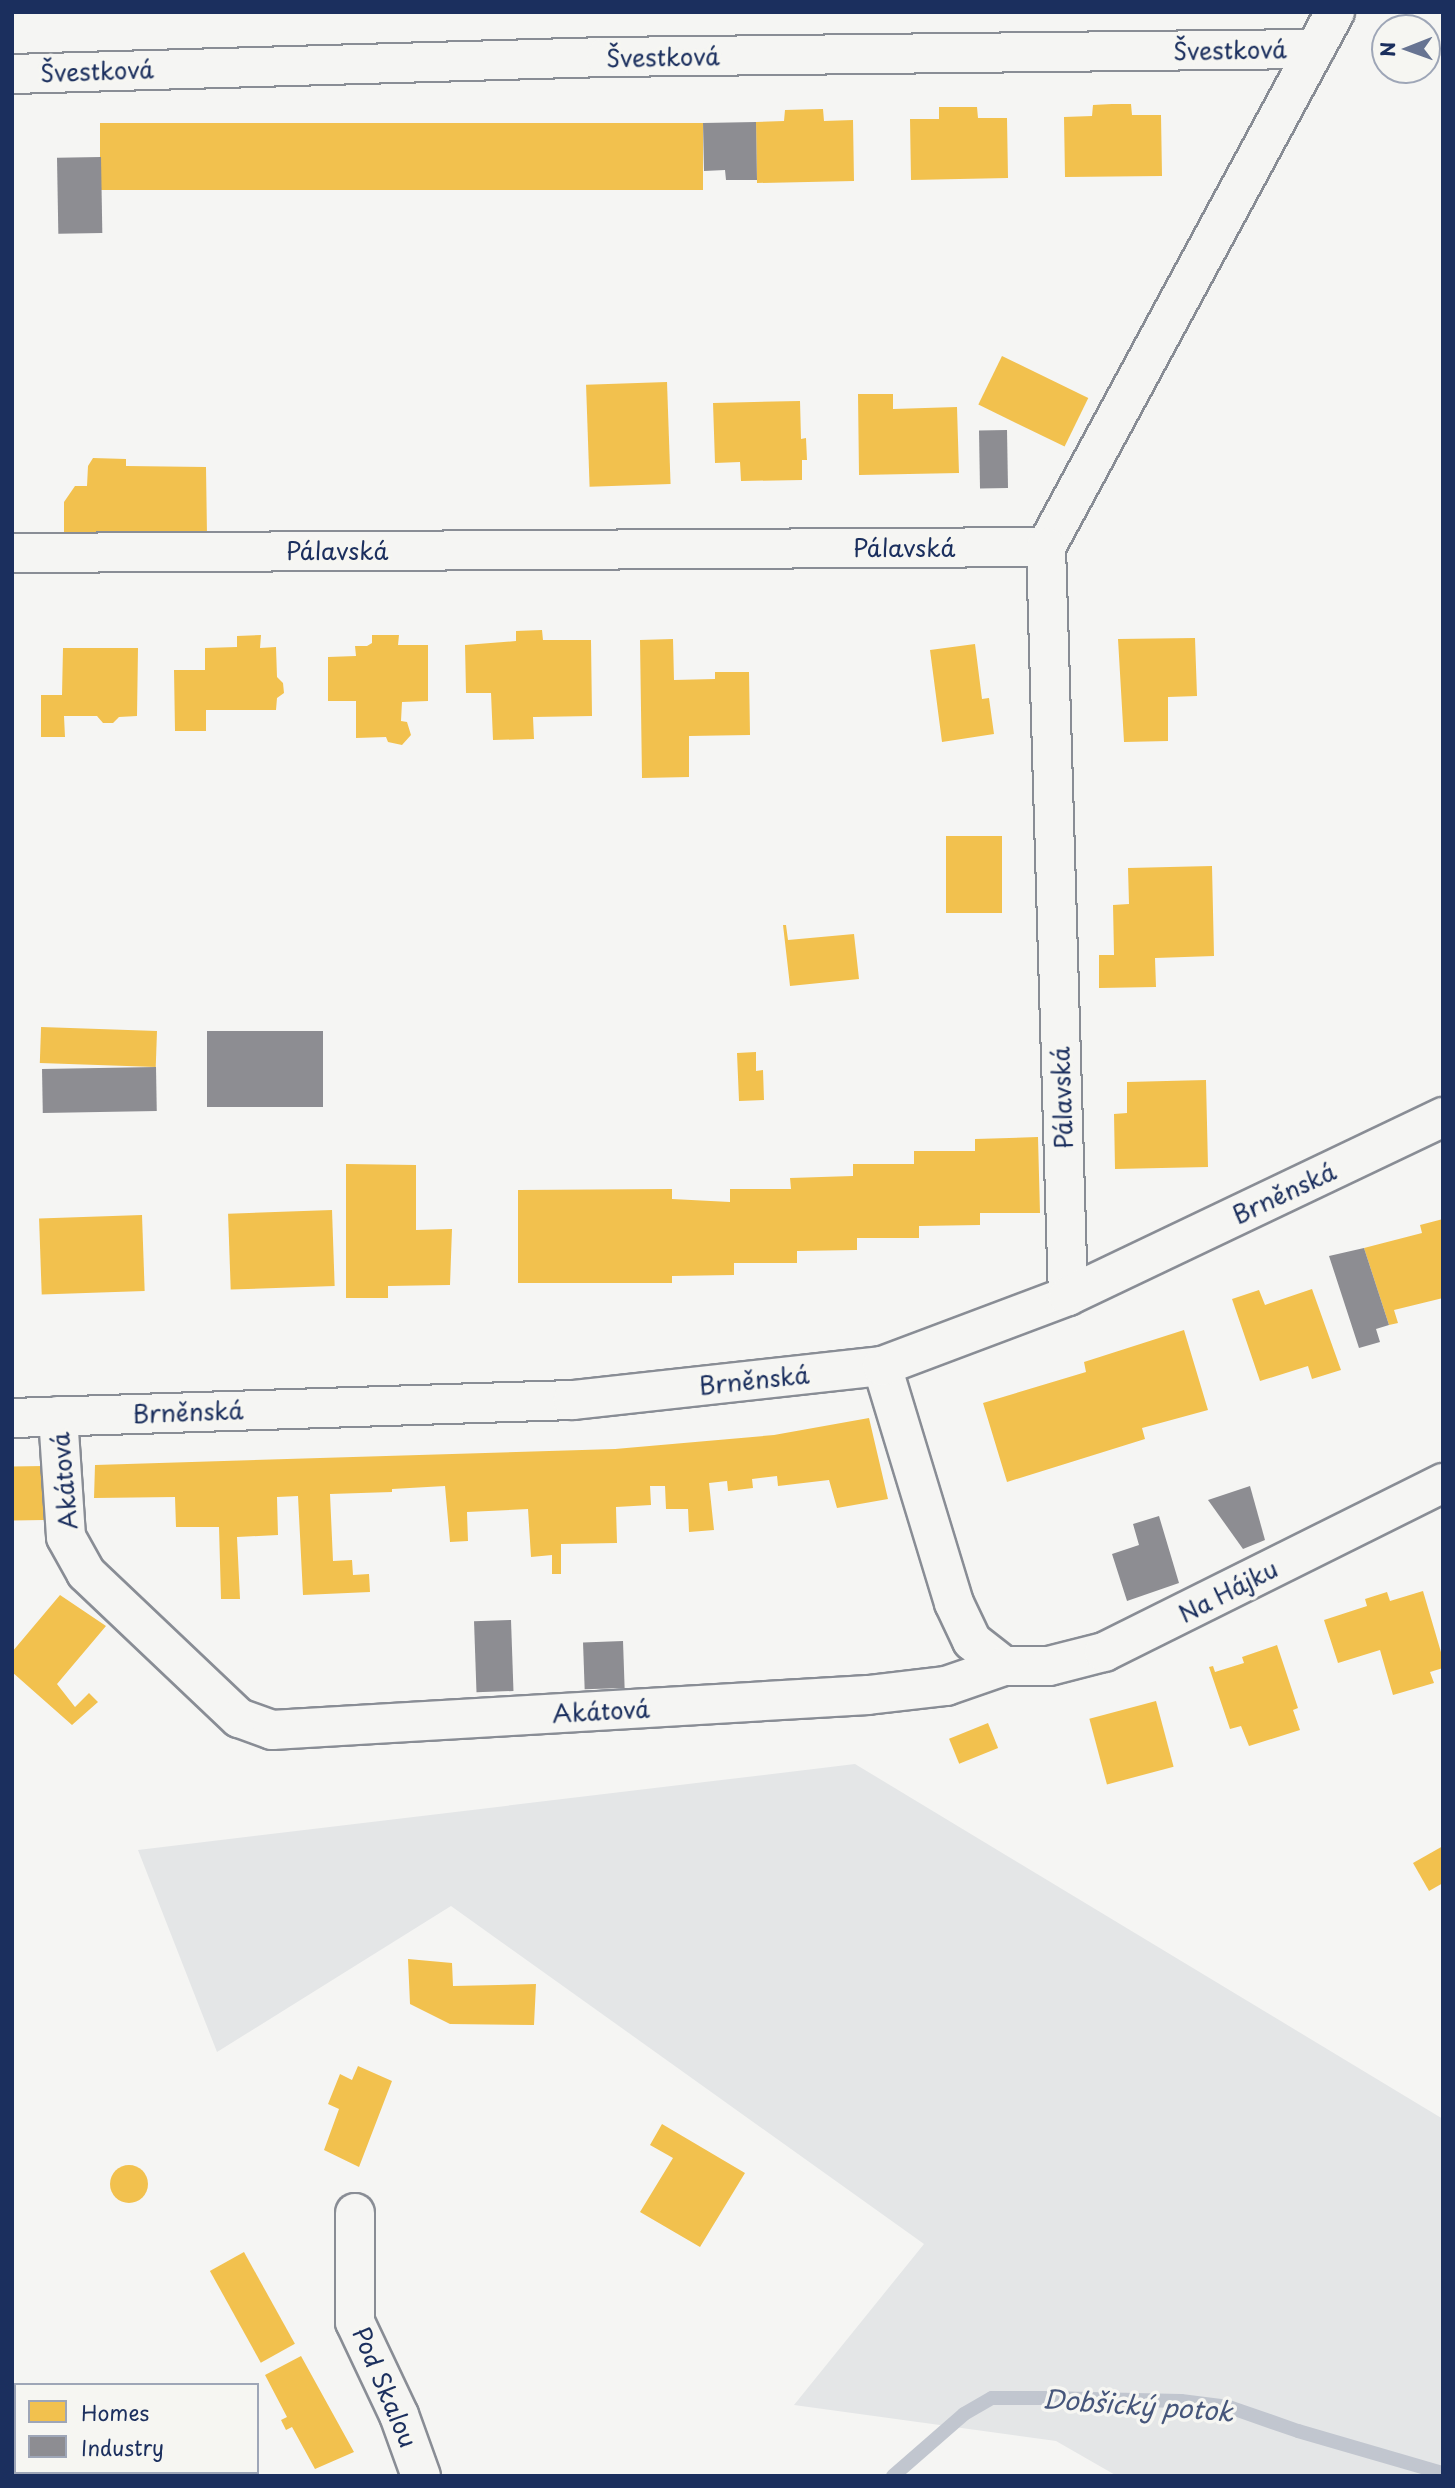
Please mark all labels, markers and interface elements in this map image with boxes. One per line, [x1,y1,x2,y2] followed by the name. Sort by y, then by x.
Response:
[1371,14,1441,84] north arrow
[1173,35,1287,65] street label: Švestková
[606,42,720,72] street label: Švestková
[1373,42,1401,57] text: N
[40,55,154,87] street label: Švestková
[853,534,955,562] street label: Pálavská
[286,537,388,565] street label: Pálavská
[1046,1046,1078,1150] street label: Pálavská
[1228,1156,1340,1230] street label: Brněnská
[697,1360,811,1400] street label: Brněnská
[132,1396,244,1428] street label: Brněnská
[45,1431,83,1531] street label: Akátová
[1173,1554,1283,1628] street label: Na Hájku
[551,1694,651,1728] street label: Akátová
[347,2322,423,2452] street label: Pod Skalou
[14,2383,259,2474] legend
[1040,2383,1236,2427] water label: Dobšický potok
[81,2396,149,2428] text: Homes
[81,2431,164,2463] text: Industry

